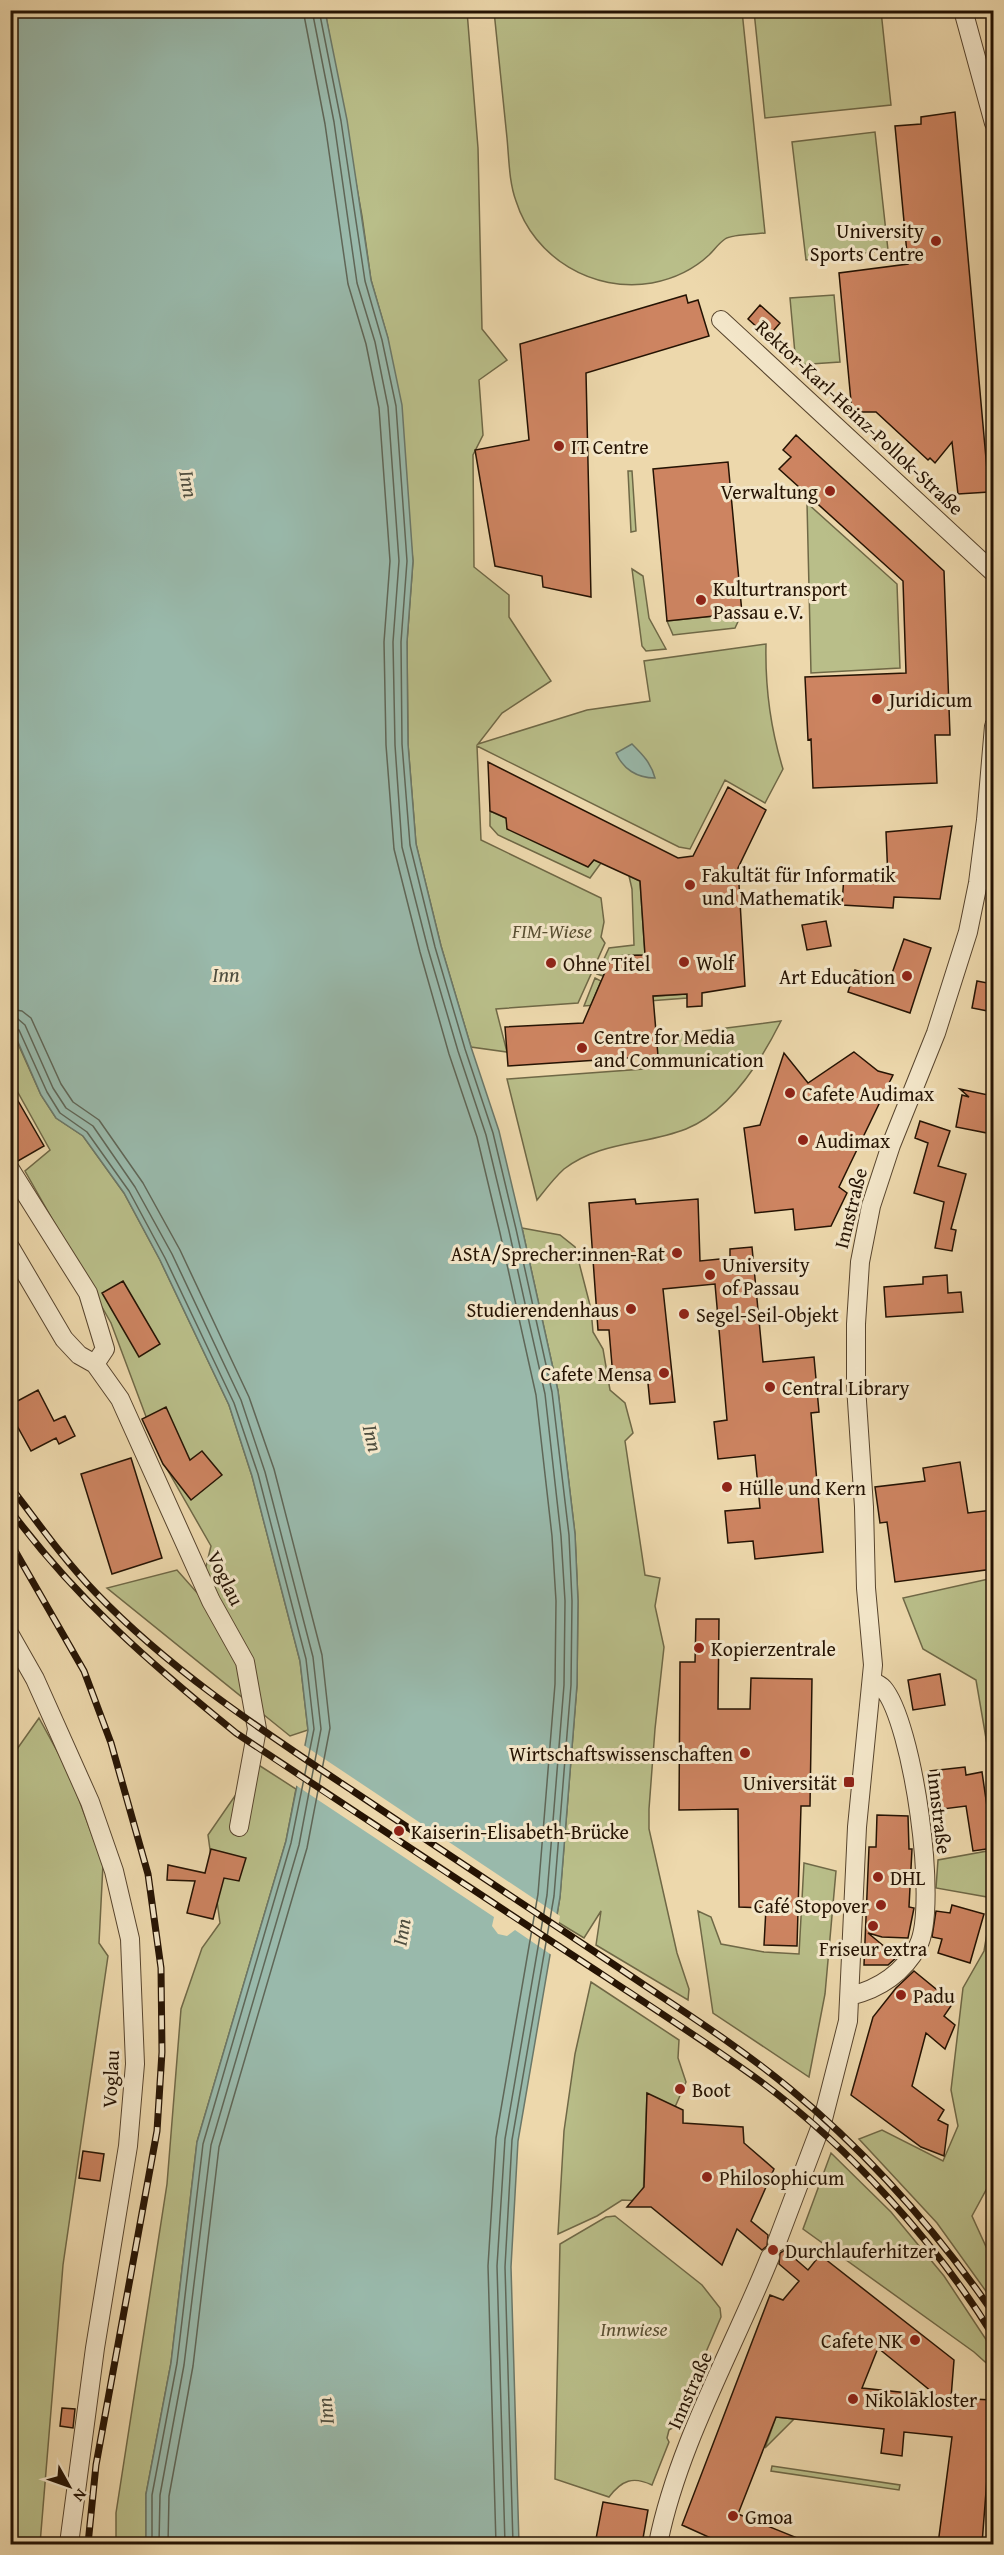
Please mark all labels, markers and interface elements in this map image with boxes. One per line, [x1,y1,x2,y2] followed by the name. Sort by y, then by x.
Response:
[810,216,924,268] place label: University Sports Centre
[929,234,943,248] marker: University Sports Centre
[749,312,971,522] street label: Rektor-Karl-Heinz-Pollok-Straße
[571,432,649,461] place label: IT Centre
[552,439,566,453] marker: IT Centre
[171,468,207,501] water label: Inn
[720,477,818,506] place label: Verwaltung
[823,484,837,498] marker: Verwaltung
[713,574,847,626] place label: Kulturtransport Passau e.V.
[694,593,708,607] marker: Kulturtransport Passau e.V.
[886,685,973,714] place label: Juridicum
[870,692,884,706] marker: Juridicum
[702,860,897,912] place label: Fakultät für Informatik und Mathematik
[683,878,697,892] marker: Fakultät für Informatik und Mathematik
[511,916,592,945] park label: FIM-Wiese
[696,948,737,977] place label: Wolf
[563,949,651,978] place label: Ohne Titel
[677,955,691,969] marker: Wolf
[544,956,558,970] marker: Ohne Titel
[212,959,240,990] water label: Inn
[779,962,895,991] place label: Art Education
[900,969,914,983] marker: Art Education
[594,1022,764,1074] place label: Centre for Media and Communication
[575,1041,589,1055] marker: Centre for Media and Communication
[802,1079,935,1108] place label: Cafete Audimax
[783,1086,797,1100] marker: Cafete Audimax
[815,1126,891,1155] place label: Audimax
[796,1133,810,1147] marker: Audimax
[826,1165,874,1251] street label: Innstraße
[451,1239,665,1268] place label: AStA/Sprecher:innen-Rat
[670,1246,684,1260] marker: AStA/Sprecher:innen-Rat
[722,1250,810,1302] place label: University of Passau
[703,1268,717,1282] marker: University of Passau
[466,1295,619,1324] place label: Studierendenhaus
[696,1300,839,1329] place label: Segel-Seil-Objekt
[624,1302,638,1316] marker: Studierendenhaus
[677,1307,691,1321] marker: Segel-Seil-Objekt
[541,1359,653,1388] place label: Cafete Mensa
[657,1366,671,1380] marker: Cafete Mensa
[782,1373,910,1402] place label: Central Library
[763,1380,777,1394] marker: Central Library
[355,1421,391,1455] water label: Inn
[739,1473,866,1502] place label: Hülle und Kern
[720,1480,734,1494] marker: Hülle und Kern
[200,1546,252,1611] street label: Voglau
[711,1634,836,1663] place label: Kopierzentrale
[692,1641,706,1655] marker: Kopierzentrale
[509,1739,733,1768] place label: Wirtschaftswissenschaften
[738,1746,752,1760] marker: Wirtschaftswissenschaften
[743,1768,837,1797] place label: Universität
[921,1770,959,1856] street label: Innstraße
[842,1775,856,1789] marker: Universität
[411,1817,629,1846] place label: Kaiserin-Elisabeth-Brücke
[392,1824,406,1838] marker: Kaiserin-Elisabeth-Brücke
[890,1863,925,1892] place label: DHL
[871,1870,885,1884] marker: DHL
[754,1891,869,1920] place label: Café Stopover
[874,1898,888,1912] marker: Café Stopover
[384,1916,419,1948] water label: Inn
[866,1919,880,1933] marker: Friseur extra
[819,1934,928,1963] place label: Friseur extra
[913,1981,955,2010] place label: Padu
[894,1988,908,2002] marker: Padu
[94,2049,126,2109] street label: Voglau
[692,2075,731,2104] place label: Boot
[673,2082,687,2096] marker: Boot
[719,2163,845,2192] place label: Philosophicum
[700,2170,714,2184] marker: Philosophicum
[785,2236,936,2265] place label: Durchlauferhitzer
[766,2243,780,2257] marker: Durchlauferhitzer
[600,2314,668,2343] park label: Innwiese
[821,2326,903,2355] place label: Cafete NK
[908,2333,922,2347] marker: Cafete NK
[659,2347,719,2433] street label: Innstraße
[865,2385,977,2414] place label: Nikolakloster
[846,2392,860,2406] marker: Nikolakloster
[308,2395,342,2426] water label: Inn
[39,2456,99,2516] north arrow
[68,2484,93,2508] text: N
[745,2502,793,2531] place label: Gmoa
[726,2509,740,2523] marker: Gmoa

